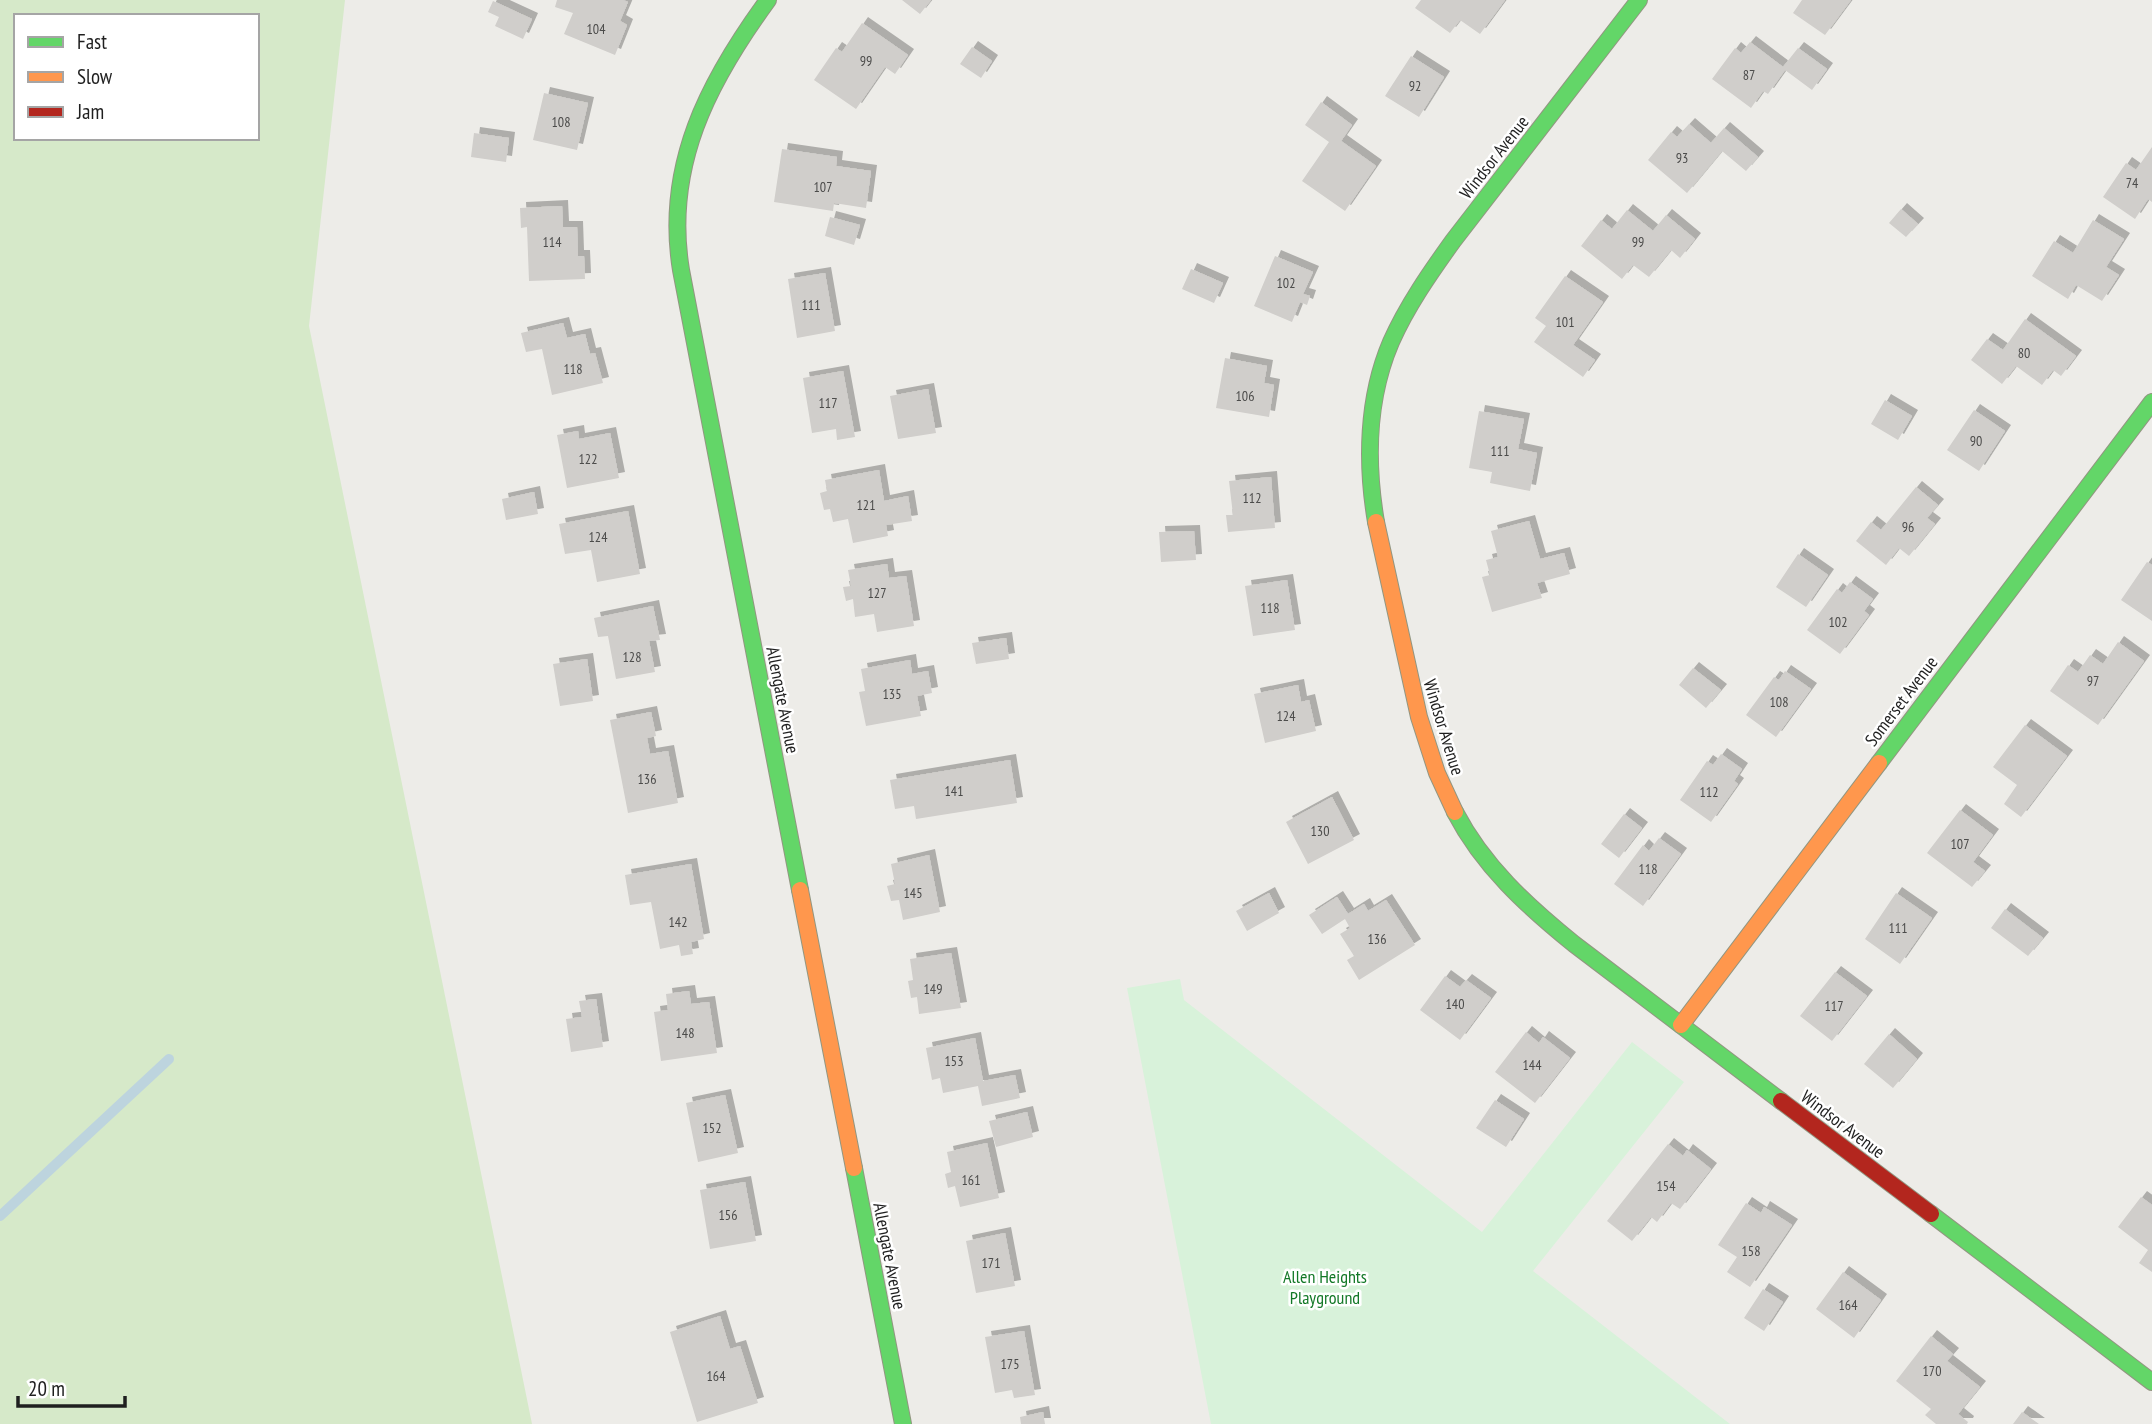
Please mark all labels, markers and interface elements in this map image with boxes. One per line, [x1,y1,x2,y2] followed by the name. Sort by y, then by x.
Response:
[14,14,259,140] legend
[587,20,606,38] house number: 104
[77,28,107,55] text: Fast
[860,52,872,70] house number: 99
[77,63,113,90] text: Slow
[1743,66,1755,84] house number: 87
[1409,77,1421,95] house number: 92
[76,98,104,125] text: Jam
[1454,111,1534,203] street label: Windsor Avenue
[552,113,570,131] house number: 108
[1676,149,1688,167] house number: 93
[2126,174,2139,192] house number: 74
[814,178,832,196] house number: 107
[543,233,562,251] house number: 114
[1632,233,1644,251] house number: 99
[1277,274,1295,292] house number: 102
[802,296,820,314] house number: 111
[1556,313,1574,331] house number: 101
[2018,344,2030,362] house number: 80
[564,360,582,378] house number: 118
[1236,387,1254,405] house number: 106
[819,394,837,412] house number: 117
[1970,432,1982,450] house number: 90
[1491,442,1509,460] house number: 111
[579,450,597,468] house number: 122
[1243,489,1261,507] house number: 112
[857,496,875,514] house number: 121
[1902,518,1914,536] house number: 96
[589,528,608,546] house number: 124
[868,584,886,602] house number: 127
[1261,599,1279,617] house number: 118
[1829,613,1847,631] house number: 102
[761,645,805,755] street label: Allengate Avenue
[623,648,641,666] house number: 128
[1860,651,1942,751] street label: Somerset Avenue
[2087,672,2099,690] house number: 97
[1418,676,1470,778] street label: Windsor Avenue
[883,685,901,703] house number: 135
[1770,693,1788,711] house number: 108
[1277,707,1296,725] house number: 124
[638,770,656,788] house number: 136
[945,782,963,800] house number: 141
[1700,783,1718,801] house number: 112
[1311,822,1329,840] house number: 130
[1951,835,1969,853] house number: 107
[1639,860,1657,878] house number: 118
[904,884,922,902] house number: 145
[669,913,687,931] house number: 142
[1889,919,1907,937] house number: 111
[1368,930,1386,948] house number: 136
[924,980,942,998] house number: 149
[1446,995,1464,1013] house number: 140
[1825,997,1843,1015] house number: 117
[676,1024,694,1042] house number: 148
[945,1052,963,1070] house number: 153
[1523,1056,1542,1074] house number: 144
[1796,1085,1890,1163] street label: Windsor Avenue
[703,1119,721,1137] house number: 152
[962,1171,980,1189] house number: 161
[1657,1177,1676,1195] house number: 154
[868,1201,912,1311] street label: Allengate Avenue
[719,1206,737,1224] house number: 156
[1742,1242,1760,1260] house number: 158
[982,1254,1000,1272] house number: 171
[1283,1265,1367,1309] park label: Allen Heights Playground
[1839,1296,1858,1314] house number: 164
[1001,1355,1019,1373] house number: 175
[1923,1362,1941,1380] house number: 170
[18,1364,124,1408] scale bar
[707,1367,726,1385] house number: 164
[28,1375,65,1402] text: 20 m

